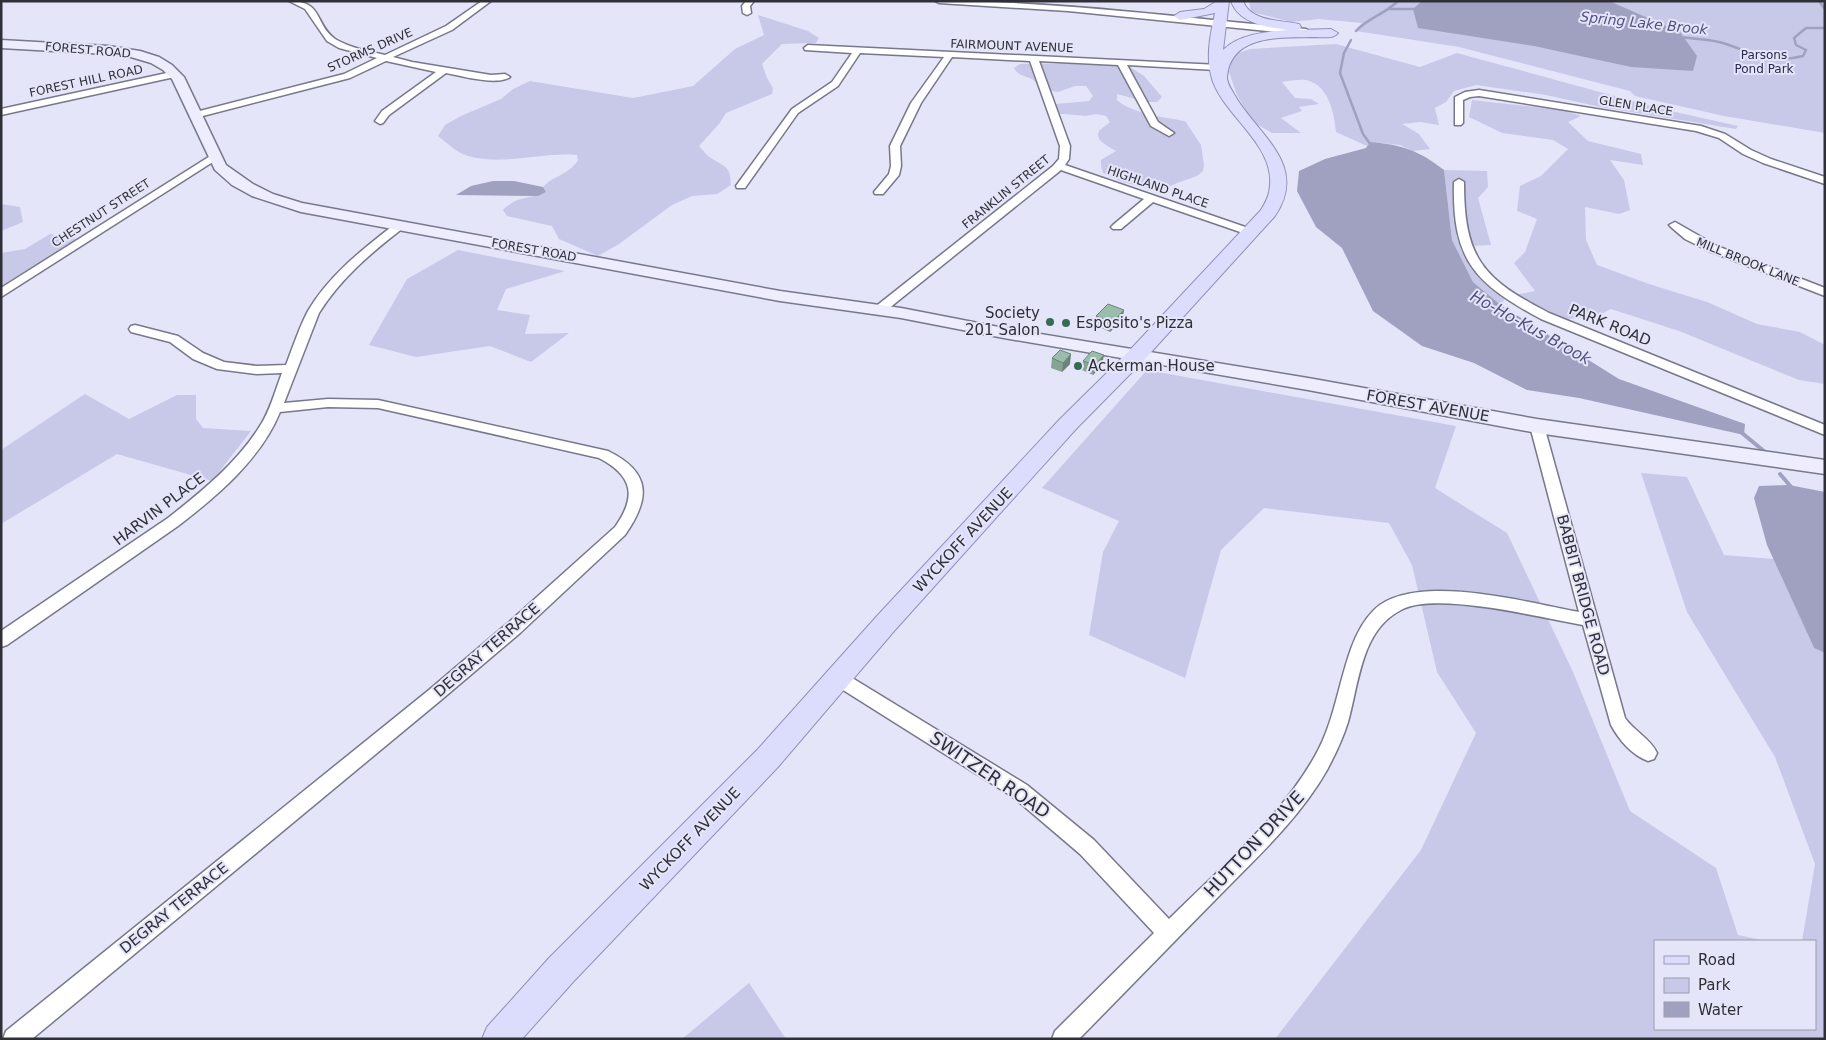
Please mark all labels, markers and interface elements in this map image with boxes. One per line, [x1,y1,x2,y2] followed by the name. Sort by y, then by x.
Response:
[1580,8,1709,38] water label: Spring Lake Brook
[325,25,415,75] street label: STORMS DRIVE
[950,37,1074,55] street label: FAIRMOUNT AVENUE
[45,39,131,61] street label: FOREST ROAD
[1734,48,1794,76] park label: Parsons Pond Park
[28,62,144,100] street label: FOREST HILL ROAD
[1598,93,1674,119] street label: GLEN PLACE
[959,152,1053,232] street label: FRANKLIN STREET
[1105,163,1211,211] street label: HIGHLAND PLACE
[49,176,153,250] street label: CHESTNUT STREET
[1694,235,1802,289] street label: MILL BROOK LANE
[490,236,578,264] street label: FOREST ROAD
[1467,286,1595,369] water label: Ho-Ho-Kus Brook
[1566,300,1654,350] street label: PARK ROAD
[965,304,1040,339] place label: Society 201 Salon
[1076,314,1194,332] place label: Esposito's Pizza
[1044,316,1056,328] marker: Society 201 Salon
[1060,317,1072,329] marker: Esposito's Pizza
[1088,357,1215,375] place label: Ackerman House
[1072,360,1084,372] marker: Ackerman House
[1365,386,1491,426] street label: FOREST AVENUE
[110,469,208,549] street label: HARVIN PLACE
[910,484,1016,596] street label: WYCKOFF AVENUE
[1553,513,1613,677] street label: BABBIT BRIDGE ROAD
[430,599,544,701] street label: DEGRAY TERRACE
[926,727,1054,822] street label: SWITZER ROAD
[636,783,744,895] street label: WYCKOFF AVENUE
[1199,786,1308,901] street label: HUTTON DRIVE
[116,859,232,957] street label: DEGRAY TERRACE
[1654,940,1816,1030] legend
[1698,951,1736,969] text: Road
[1698,976,1731,994] text: Park
[1698,1001,1743,1019] text: Water

